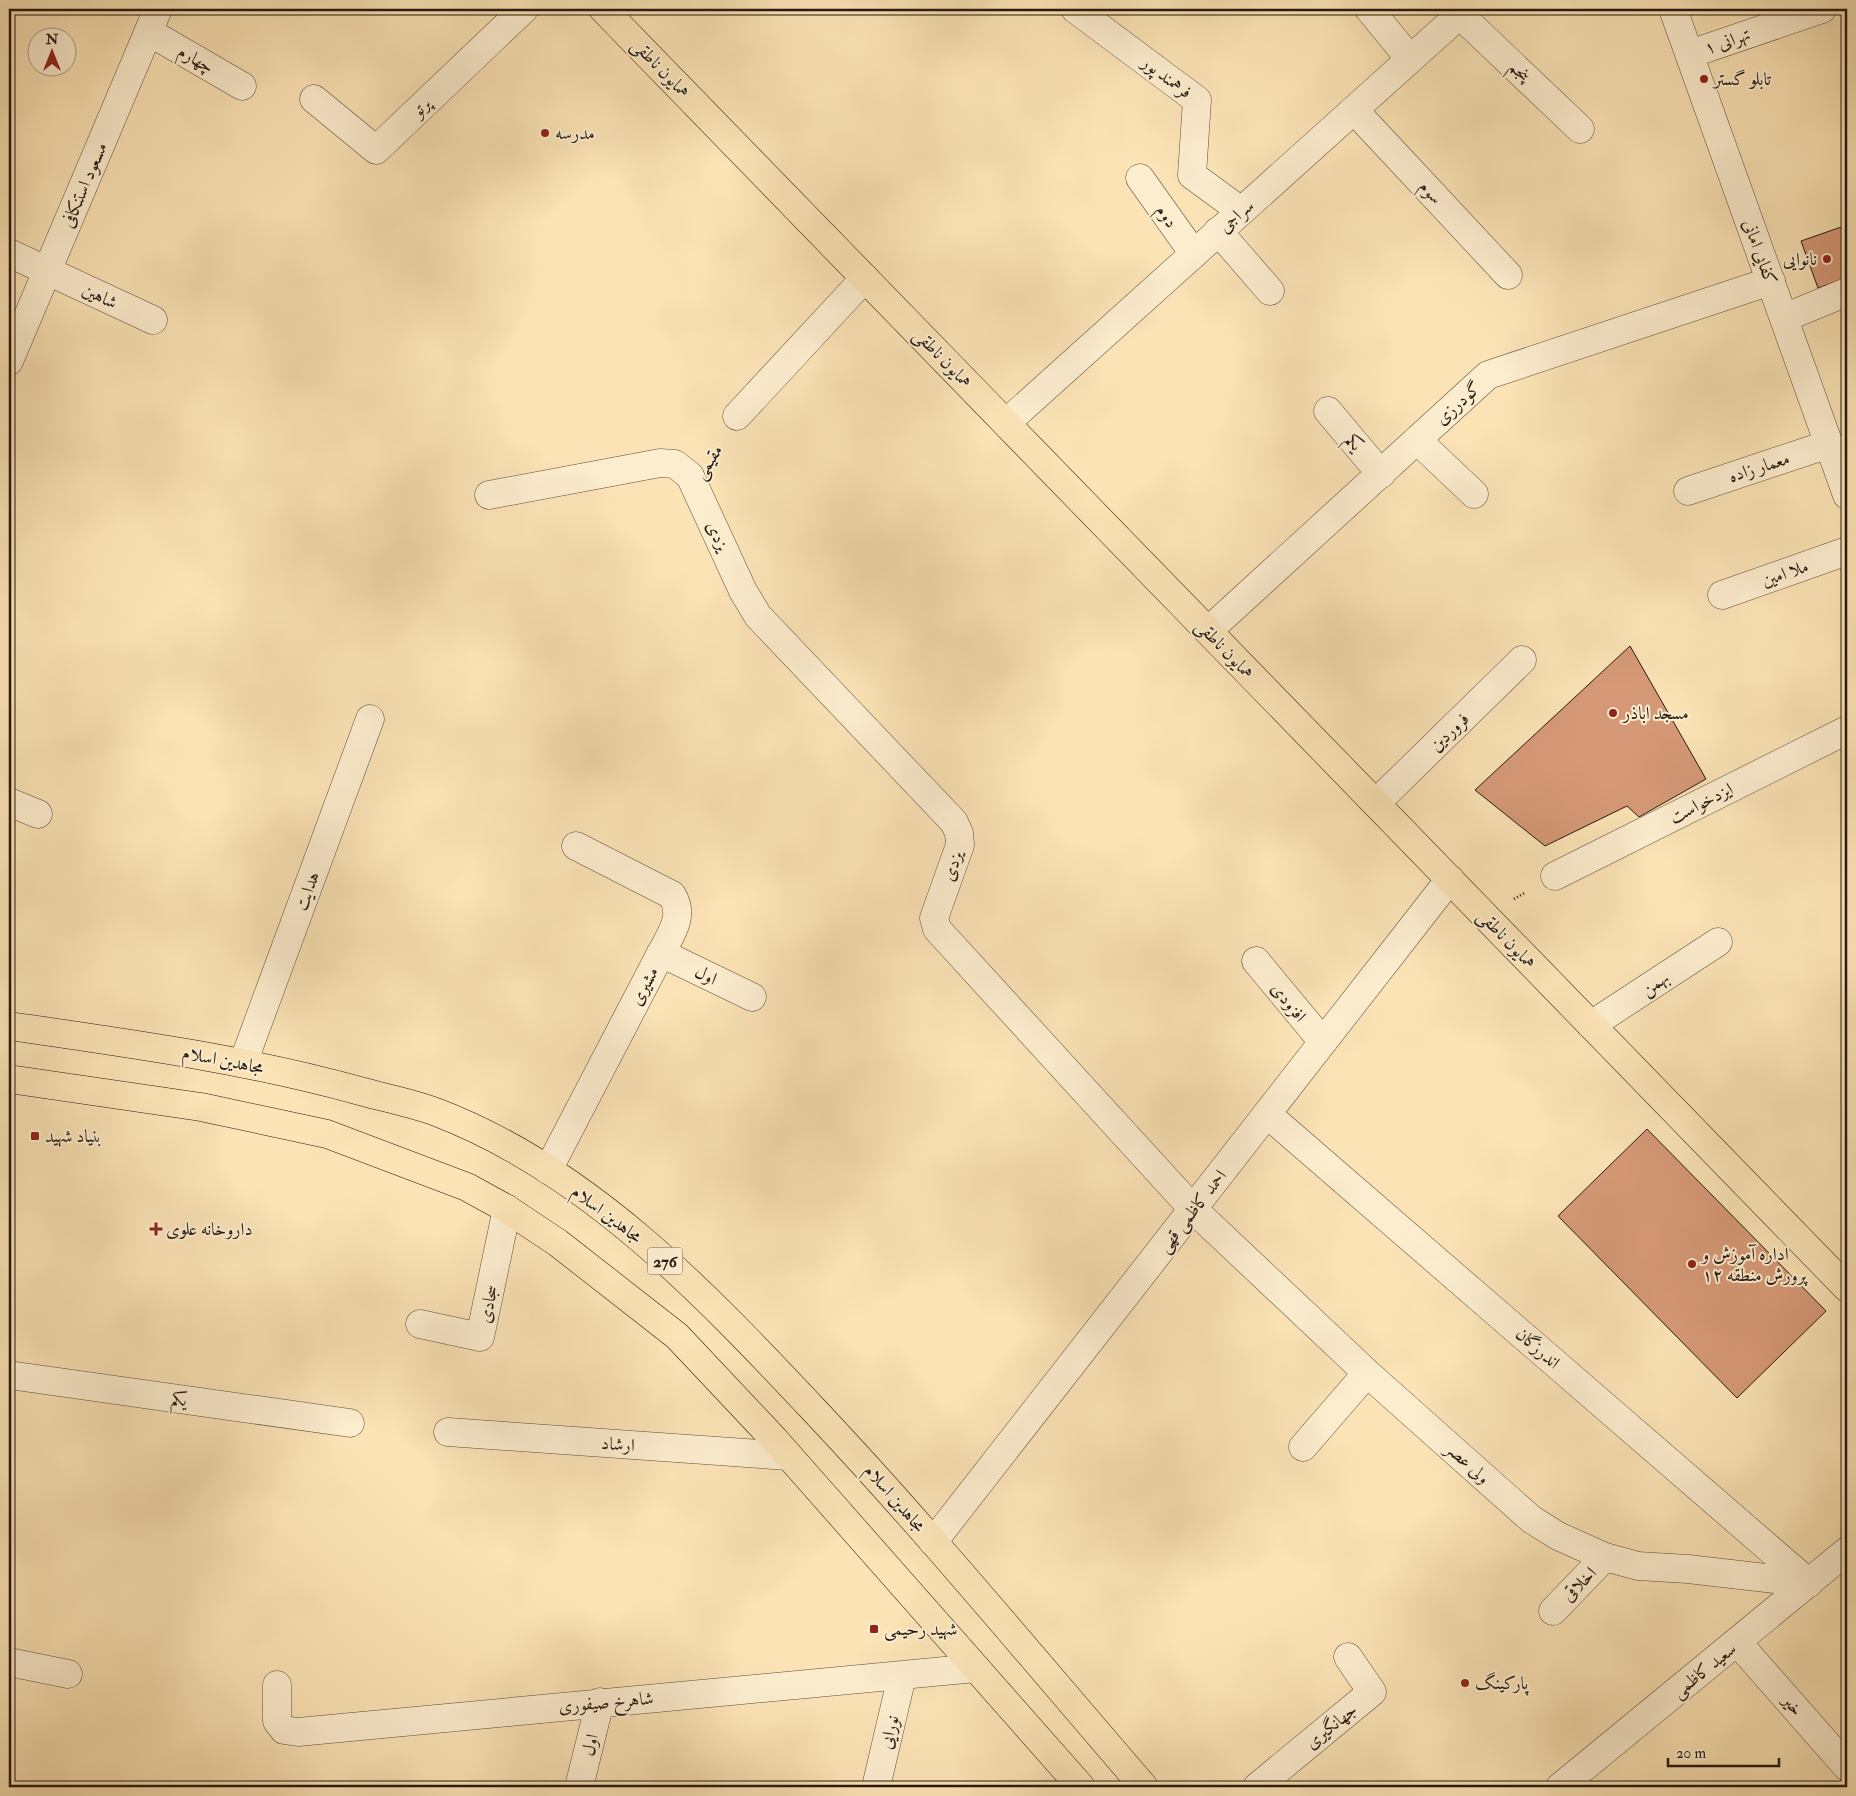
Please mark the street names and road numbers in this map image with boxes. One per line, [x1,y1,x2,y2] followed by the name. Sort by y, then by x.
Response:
[1701,23,1753,60] street label: تهرانی ۱
[626,34,695,104] street label: همایون ناطقی
[171,40,218,82] street label: چهارم
[1135,50,1196,105] street label: فرهمند پور
[1501,56,1536,92] street label: پنجم
[405,92,437,123] street label: پرتو
[56,139,113,231] street label: مسعود استنکافی
[1411,176,1447,212] street label: سوم
[1214,195,1259,238] street label: سراجی
[1147,200,1183,235] street label: دوم
[1737,216,1782,288] street label: کفایی امانی
[79,278,121,315] street label: شاهین
[908,324,977,394] street label: همایون ناطقی
[1430,377,1486,430] street label: گودرزی
[1336,429,1369,460] street label: یکم
[689,440,728,484] street label: مقیمی
[1726,447,1793,488] street label: معمار زاده
[701,518,735,556] street label: یزدی
[1759,555,1812,592] street label: ملا امین
[1190,615,1259,685] street label: همایون ناطقی
[1425,708,1474,757] street label: فروردین
[1665,778,1737,829] street label: ایزدخواست
[937,846,969,884] street label: یزدی
[290,869,325,914] street label: هدایت
[1472,905,1541,975] street label: همایون ناطقی
[691,960,721,991] street label: اول
[625,963,664,1010] street label: مشیری
[1637,966,1674,1001] street label: بهمن
[1266,978,1312,1027] street label: افزودی
[179,1041,266,1084] street label: مجاهدین اسلام
[1153,1165,1232,1257] street label: احمد کاظمی قهی
[564,1180,647,1252] street label: مجاهدین اسلام
[648,1248,682,1274] road number: 276
[473,1283,504,1325] street label: سجادی
[1511,1323,1565,1374] street label: اندرزگان
[169,1387,190,1417] street label: یکم
[600,1432,636,1457] street label: ارشاد
[1439,1436,1495,1489] street label: ولی عصر
[856,1460,931,1540] street label: مجاهدین اسلام
[1557,1562,1602,1607] street label: اخلاقی
[1667,1637,1741,1703] street label: سعید کاظمی
[558,1687,655,1722] street label: شاهرخ صیفوری
[1776,1688,1808,1721] street label: خیر
[1300,1698,1362,1754] street label: جهانگیری
[874,1713,905,1751] street label: نورایی
[577,1732,604,1759] street label: اول

